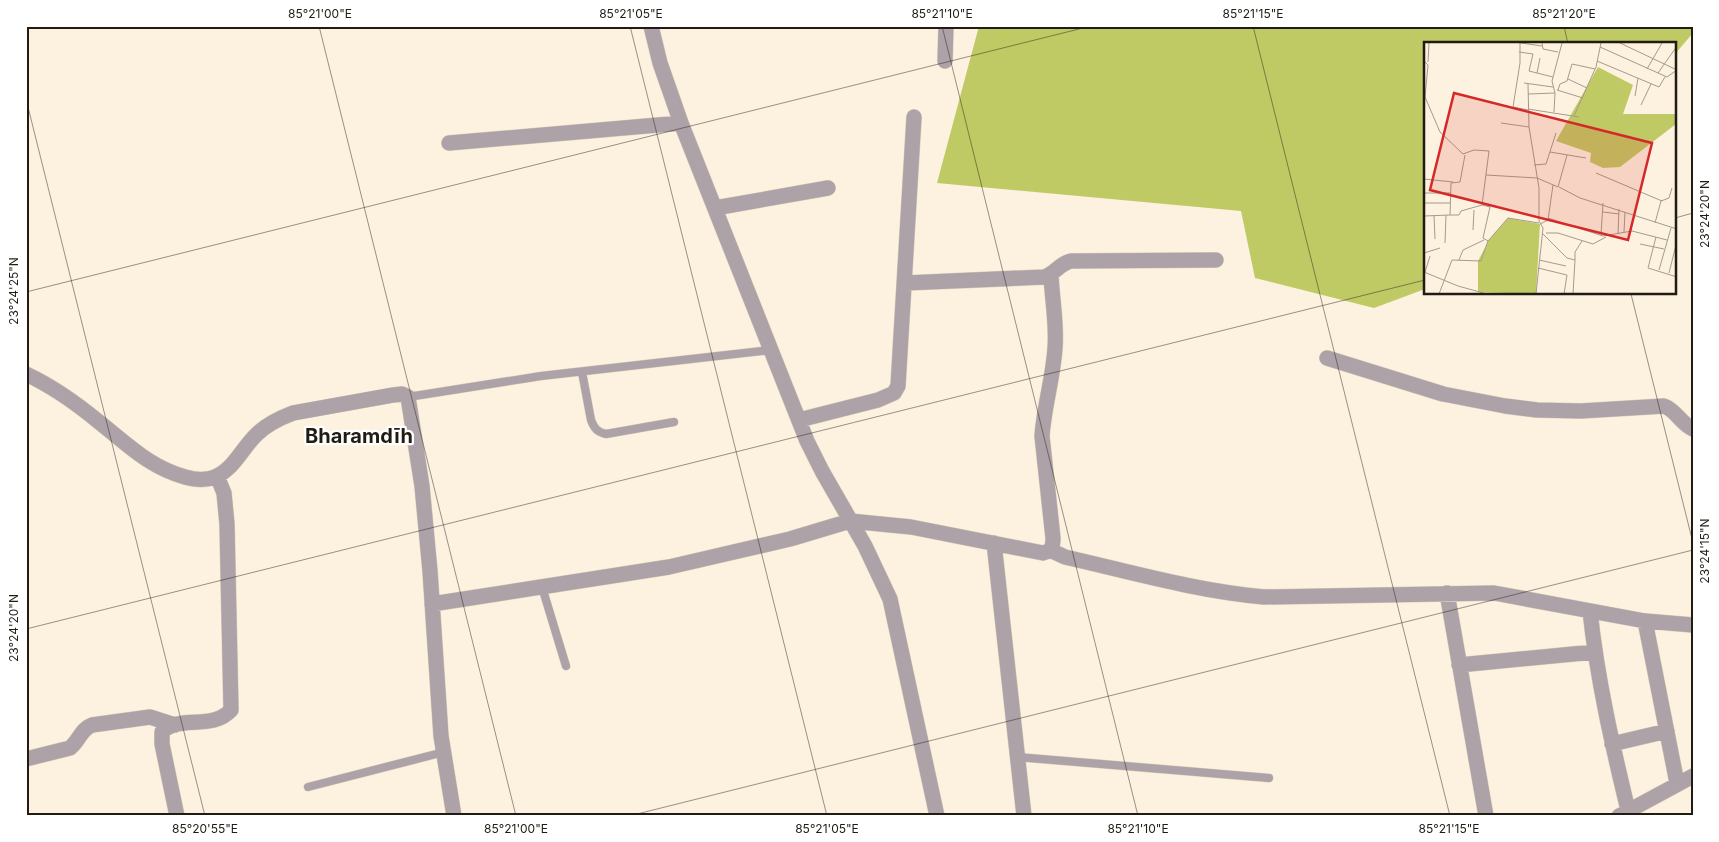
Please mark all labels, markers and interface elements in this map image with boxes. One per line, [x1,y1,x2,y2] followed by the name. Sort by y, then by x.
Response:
[288,6,352,21] text: 85°21'00"E
[599,6,663,21] text: 85°21'05"E
[911,6,973,21] text: 85°21'10"E
[1223,6,1283,21] text: 85°21'15"E
[1532,6,1596,21] text: 85°21'20"E
[1424,42,1676,295] inset map
[1697,180,1712,248] text: 23°24'20"N
[6,257,21,325] text: 23°24'25"N
[305,424,413,448] district label: Bharamdīh
[1697,518,1712,584] text: 23°24'15"N
[6,594,21,662] text: 23°24'20"N
[172,821,238,836] text: 85°20'55"E
[484,821,548,836] text: 85°21'00"E
[795,821,859,836] text: 85°21'05"E
[1107,821,1169,836] text: 85°21'10"E
[1419,821,1479,836] text: 85°21'15"E

